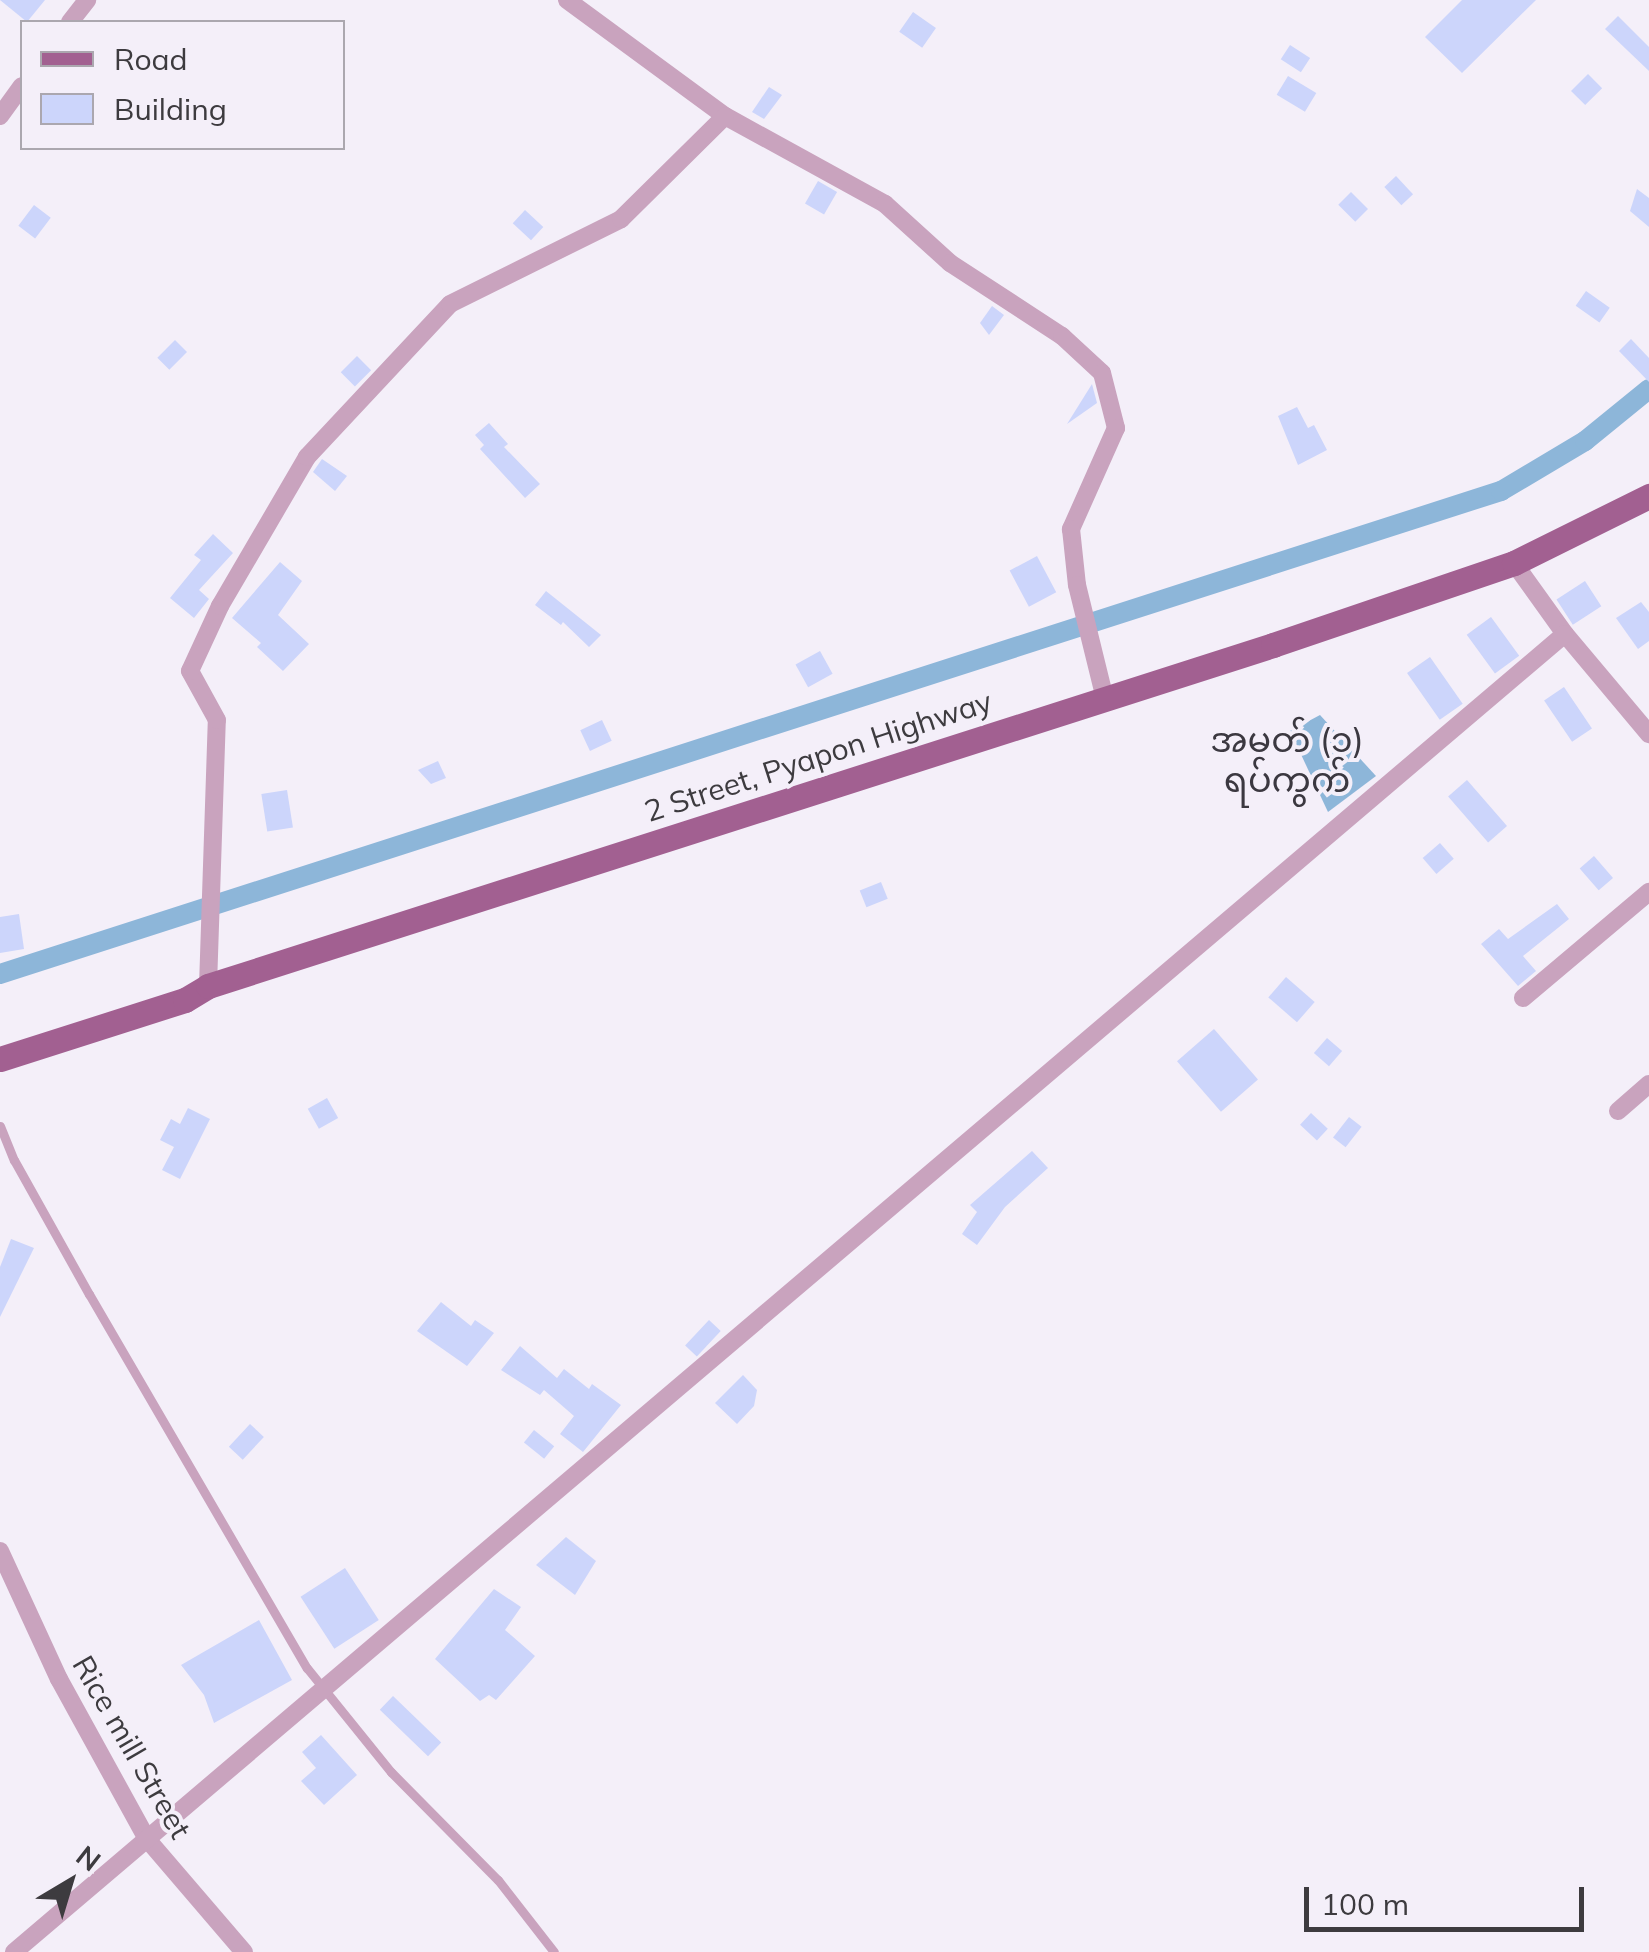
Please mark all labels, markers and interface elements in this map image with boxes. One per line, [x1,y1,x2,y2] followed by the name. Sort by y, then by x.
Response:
[20,20,345,150] legend
[114,40,188,78] text: Road
[114,90,227,128] text: Building
[640,683,996,829] street label: 2 Street, Pyapon Highway
[1210,718,1364,800] district label: အမှတ် (၁) ရပ်ကွက်
[65,1649,199,1845] street label: Rice mill Street
[20,1832,120,1932] north arrow
[70,1838,108,1878] text: N
[1309,1867,1589,1929] scale bar
[1321,1885,1409,1923] text: 100 m

